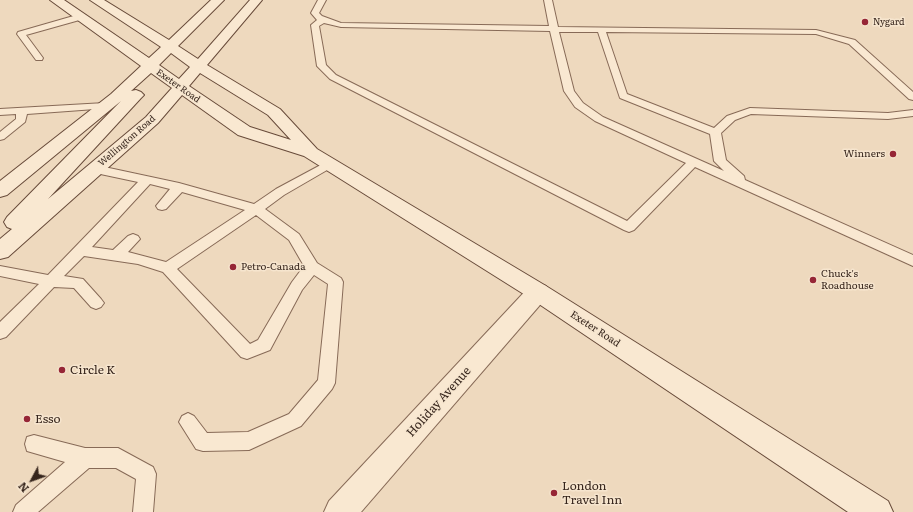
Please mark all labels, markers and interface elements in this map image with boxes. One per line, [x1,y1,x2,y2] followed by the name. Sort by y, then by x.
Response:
[860,17,870,27] marker: Nygard
[873,17,904,27] place label: Nygard
[154,67,202,105] street label: Exeter Road
[96,113,158,169] street label: Wellington Road
[844,148,885,160] place label: Winners
[888,149,898,159] marker: Winners
[241,261,306,273] place label: Petro-Canada
[228,262,238,272] marker: Petro-Canada
[821,268,874,292] place label: Chuck's Roadhouse
[808,275,818,285] marker: Chuck's Roadhouse
[568,308,622,350] street label: Exeter Road
[70,363,115,377] place label: Circle K
[404,364,474,440] street label: Holiday Avenue
[57,365,67,375] marker: Circle K
[35,412,61,426] place label: Esso
[22,414,32,424] marker: Esso
[12,460,52,500] north arrow
[14,479,32,497] text: N
[562,479,622,507] place label: London Travel Inn
[549,488,559,498] marker: London Travel Inn

